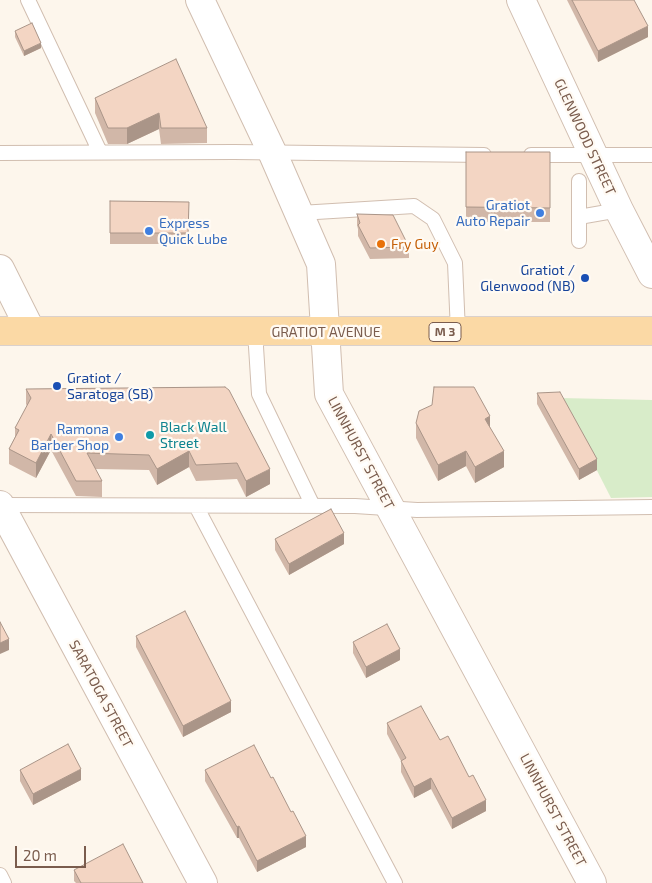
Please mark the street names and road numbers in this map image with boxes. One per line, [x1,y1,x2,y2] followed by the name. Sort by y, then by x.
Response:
[551,76,619,198] street label: GLENWOOD STREET
[429,322,461,342] road number: M 3
[271,324,381,340] street label: GRATIOT AVENUE
[324,394,398,512] street label: LINNHURST STREET
[66,637,136,751] street label: SARATOGA STREET
[516,751,590,869] street label: LINNHURST STREET

